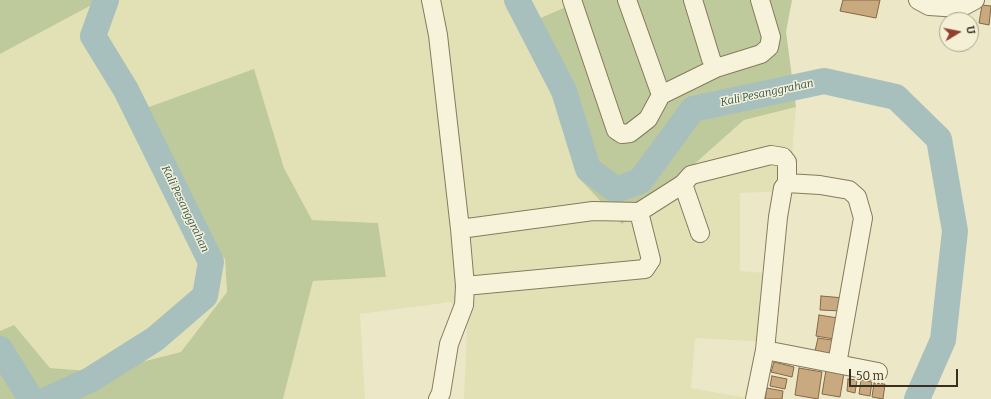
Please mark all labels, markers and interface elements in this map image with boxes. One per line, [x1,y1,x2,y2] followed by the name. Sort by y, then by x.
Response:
[939,12,979,52] north arrow
[963,25,977,35] text: U
[719,77,815,109] water label: Kali Pesanggrahan
[158,163,212,255] water label: Kali Pesanggrahan
[851,361,960,387] scale bar
[856,369,884,383] text: 50 m

